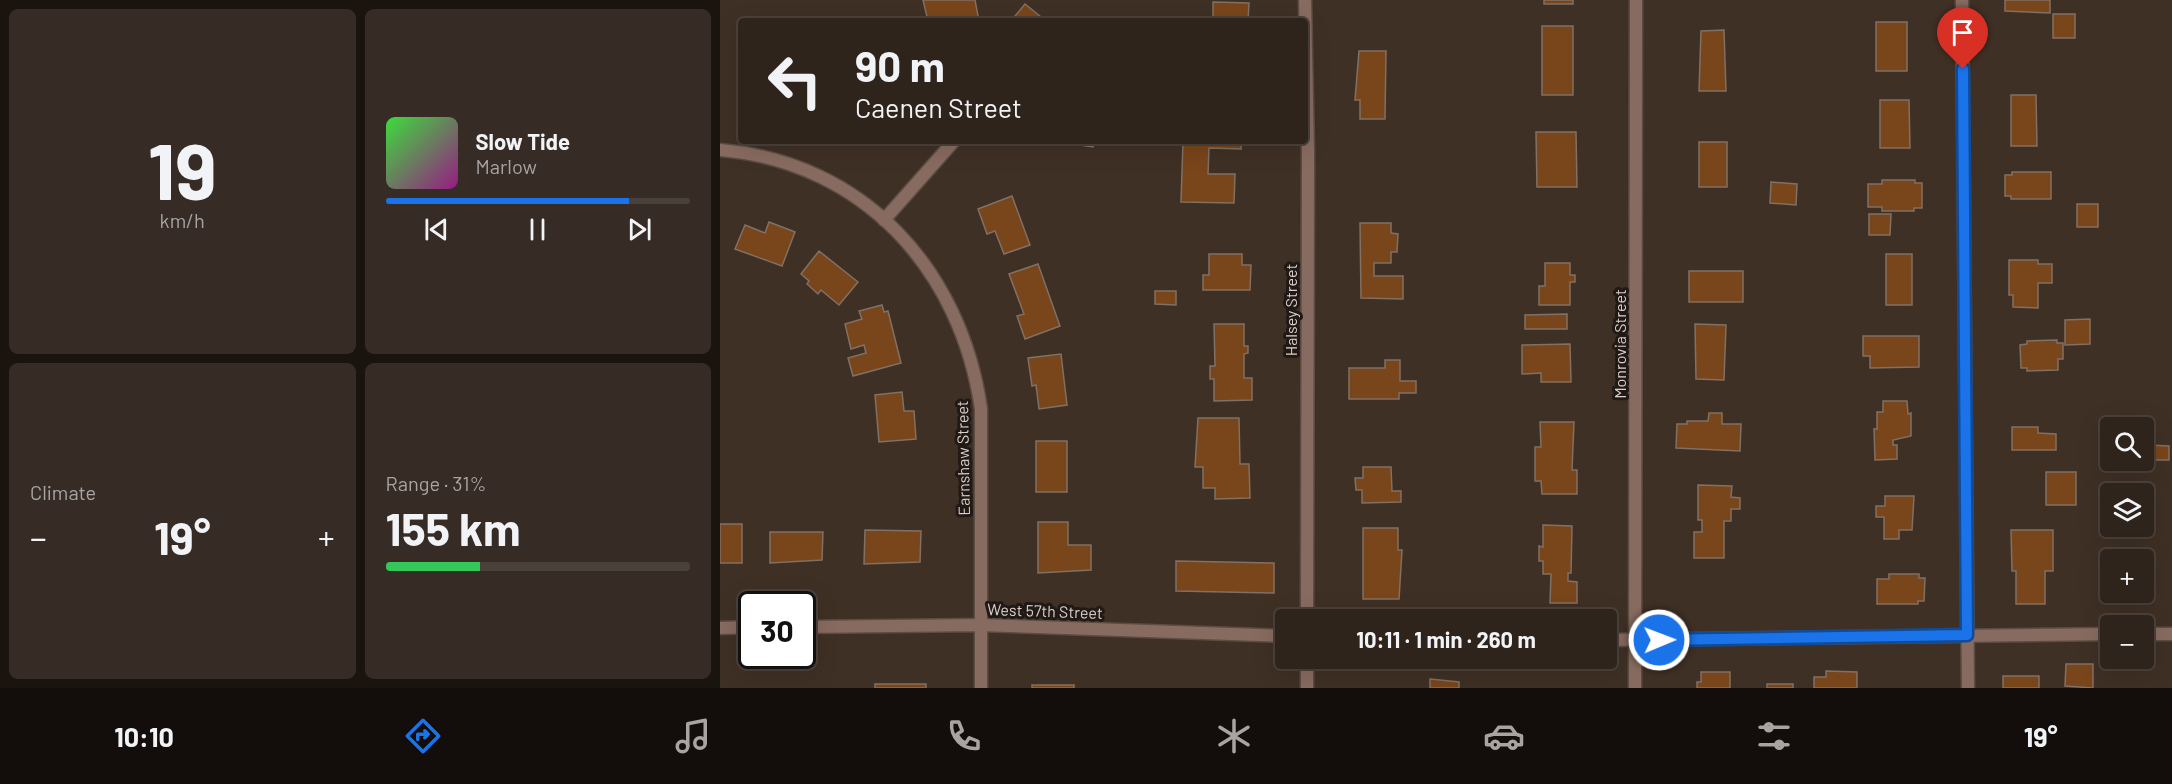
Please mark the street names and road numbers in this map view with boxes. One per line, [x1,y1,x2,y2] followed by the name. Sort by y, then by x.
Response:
[1281,264,1300,356] street label: Halsey Street
[1610,289,1629,399] street label: Monrovia Street
[952,400,973,516] street label: Earnshaw Street
[987,599,1103,622] street label: West 57th Street

